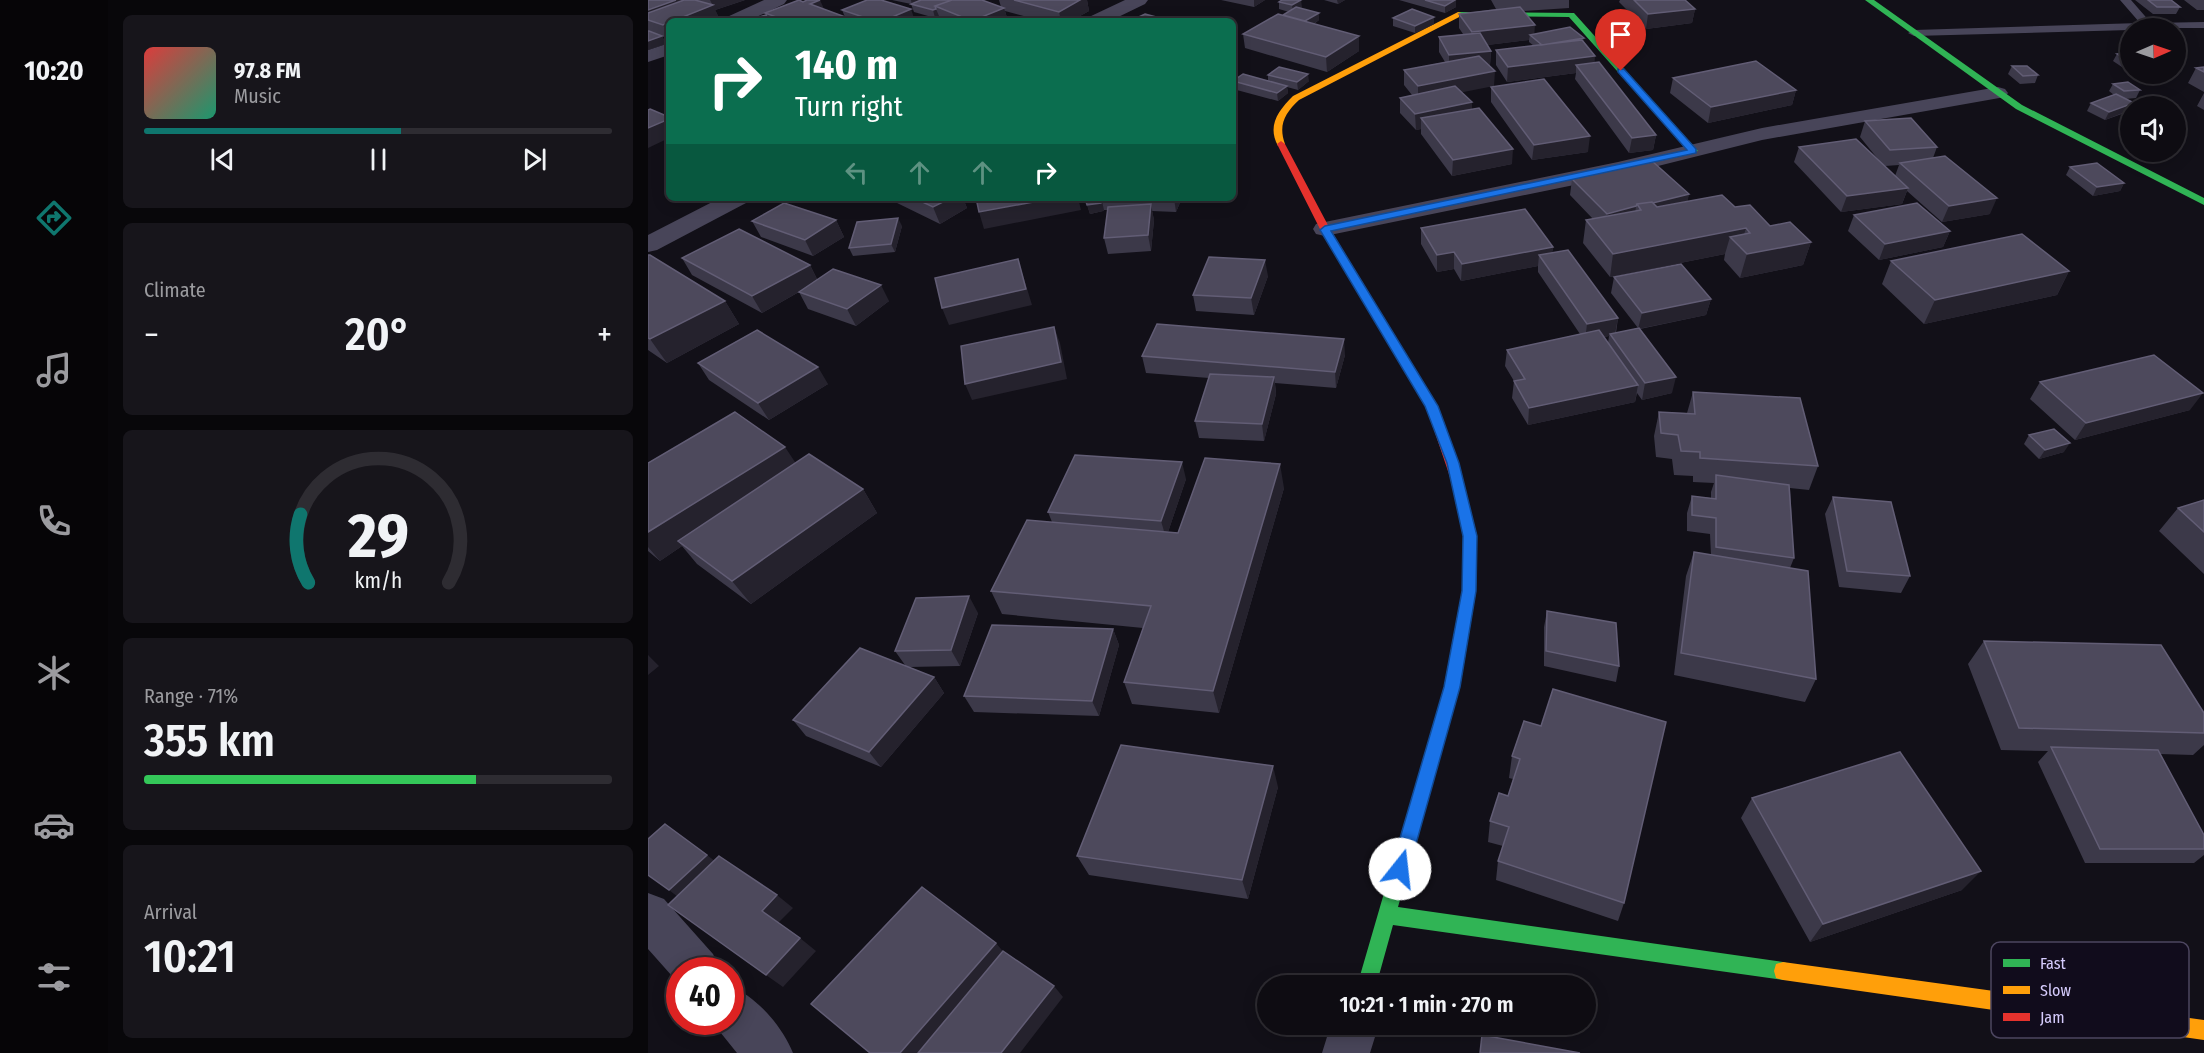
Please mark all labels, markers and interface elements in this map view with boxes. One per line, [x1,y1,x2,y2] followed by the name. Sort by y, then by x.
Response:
[1595,9,1646,71] pin
[1604,18,1637,51] icon: arrive
[2120,18,2186,84] north arrow
[2120,18,2186,162] map controls
[795,40,898,90] text: 140 m
[696,42,774,120] icon: right
[24,55,84,87] text: 10:20
[234,57,301,84] text: 97.8 FM
[234,84,281,108] text: Music
[795,91,903,123] text: Turn right
[2120,96,2186,162] button: sound
[206,143,239,176] icon: previous
[362,143,395,176] icon: pause
[518,143,551,176] icon: next
[840,156,873,189] icon: left
[903,156,936,189] icon: ahead
[966,156,999,189] icon: ahead
[1029,156,1062,189] icon: right
[33,197,75,239] icon: directions
[144,278,206,302] text: Climate
[345,308,411,362] text: 20°
[144,315,159,355] text: −
[597,315,612,355] text: +
[33,349,75,391] icon: music
[33,500,75,542] icon: phone
[347,500,408,575] text: 29
[354,569,402,595] text: km/h
[33,652,75,694] icon: climate
[144,684,238,708] text: Range · 71%
[144,714,275,768] text: 355 km
[33,804,75,846] icon: car
[1368,837,1432,901] position arrow
[144,900,197,924] text: Arrival
[144,930,236,984] text: 10:21
[1991,942,2189,1038] legend
[2040,954,2067,973] text: Fast
[33,956,75,998] icon: filters
[666,957,744,1035] speed limit sign: 40
[2040,981,2071,1000] text: Slow
[1339,991,1514,1018] text: 10:21 · 1 min · 270 m
[2040,1008,2065,1027] text: Jam

